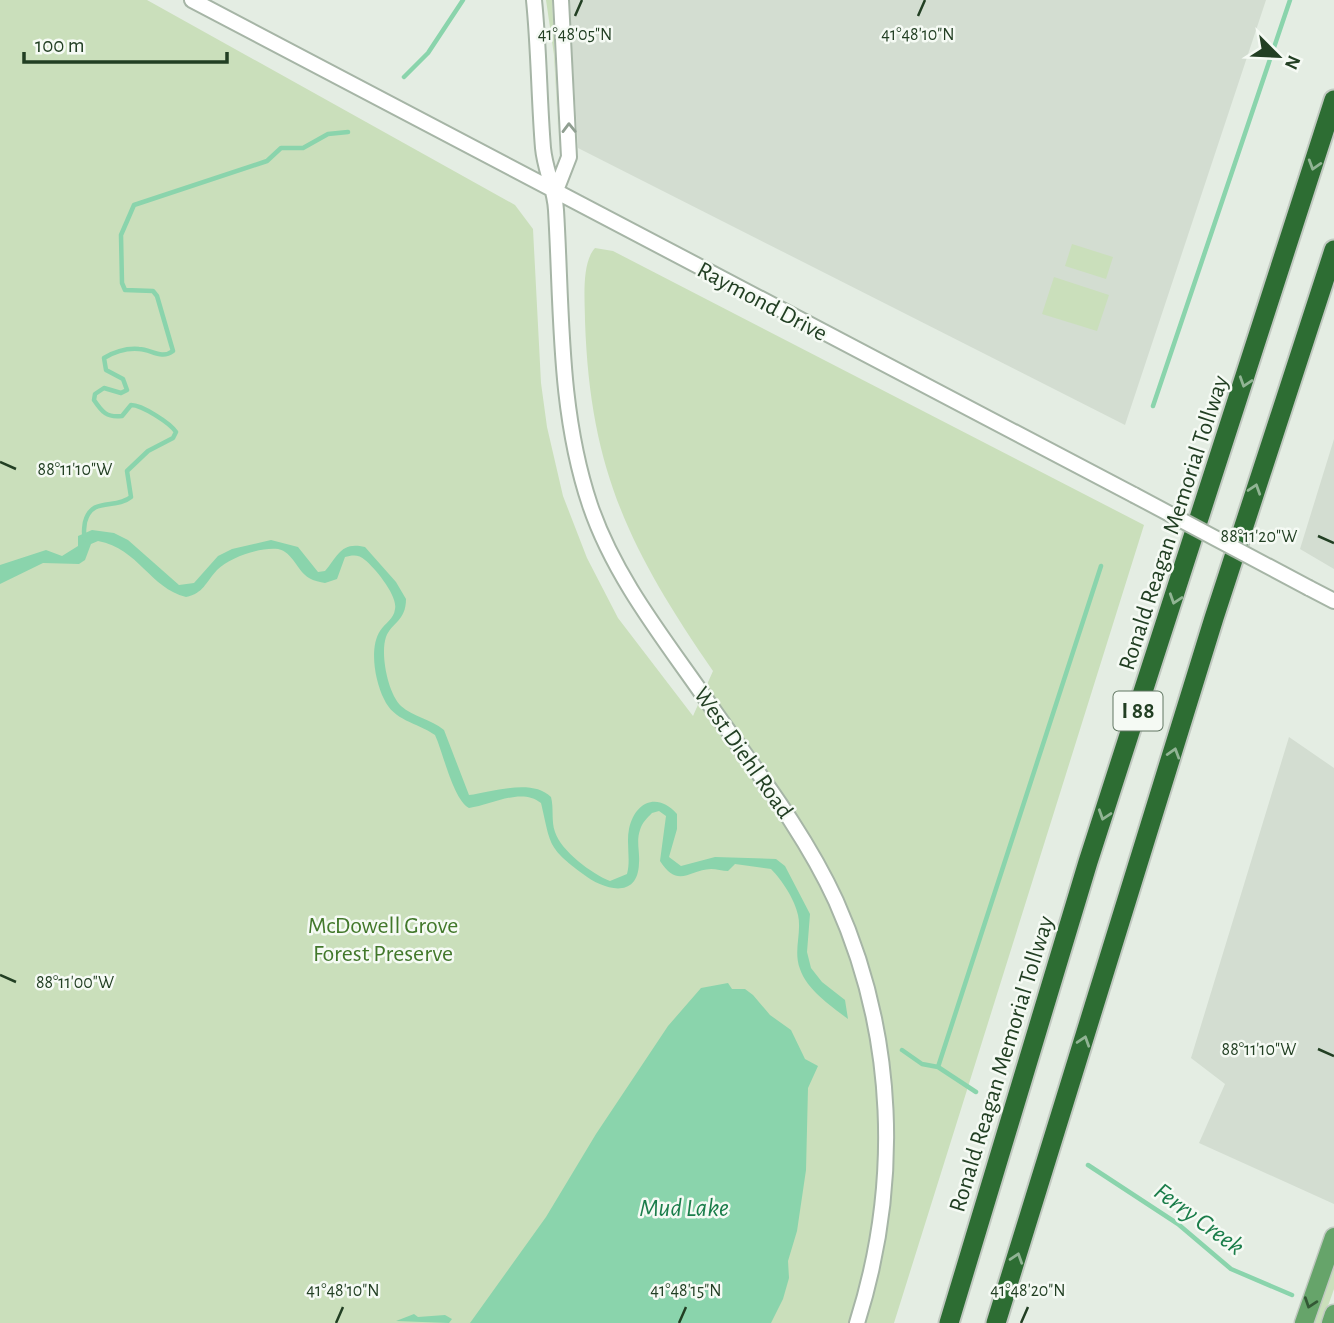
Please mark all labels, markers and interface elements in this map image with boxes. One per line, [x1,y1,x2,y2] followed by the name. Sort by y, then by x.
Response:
[24,21,228,65] scale bar
[1243,21,1313,91] north arrow
[538,26,612,44] text: 41°48'05"N
[881,26,955,44] text: 41°48'10"N
[35,35,85,56] text: 100 m
[1281,52,1304,72] text: N
[561,122,576,133] one-way arrow
[1307,159,1322,171] one-way arrow
[693,258,831,346] street label: Raymond Drive
[1115,373,1233,673] street label: Ronald Reagan Memorial Tollway
[1239,376,1253,388] one-way arrow
[38,461,112,479] text: 88°11'10"W
[1247,483,1261,496] one-way arrow
[1221,528,1297,546] text: 88°11'20"W
[1169,592,1183,604] one-way arrow
[689,683,797,823] street label: West Diehl Road
[1114,692,1162,730] road number: I 88
[1165,748,1180,760] one-way arrow
[1098,808,1112,820] one-way arrow
[945,913,1059,1215] street label: Ronald Reagan Memorial Tollway
[308,914,458,966] park label: McDowell Grove Forest Preserve
[36,974,114,992] text: 88°11'00"W
[1076,1035,1091,1047] one-way arrow
[1222,1041,1296,1059] text: 88°11'10"W
[1149,1178,1249,1260] water label: Ferry Creek
[639,1195,729,1221] water label: Mud Lake
[1009,1252,1023,1265] one-way arrow
[306,1282,380,1300] text: 41°48'10"N
[650,1282,722,1300] text: 41°48'15"N
[990,1282,1066,1300] text: 41°48'20"N
[1304,1297,1318,1309] one-way arrow

